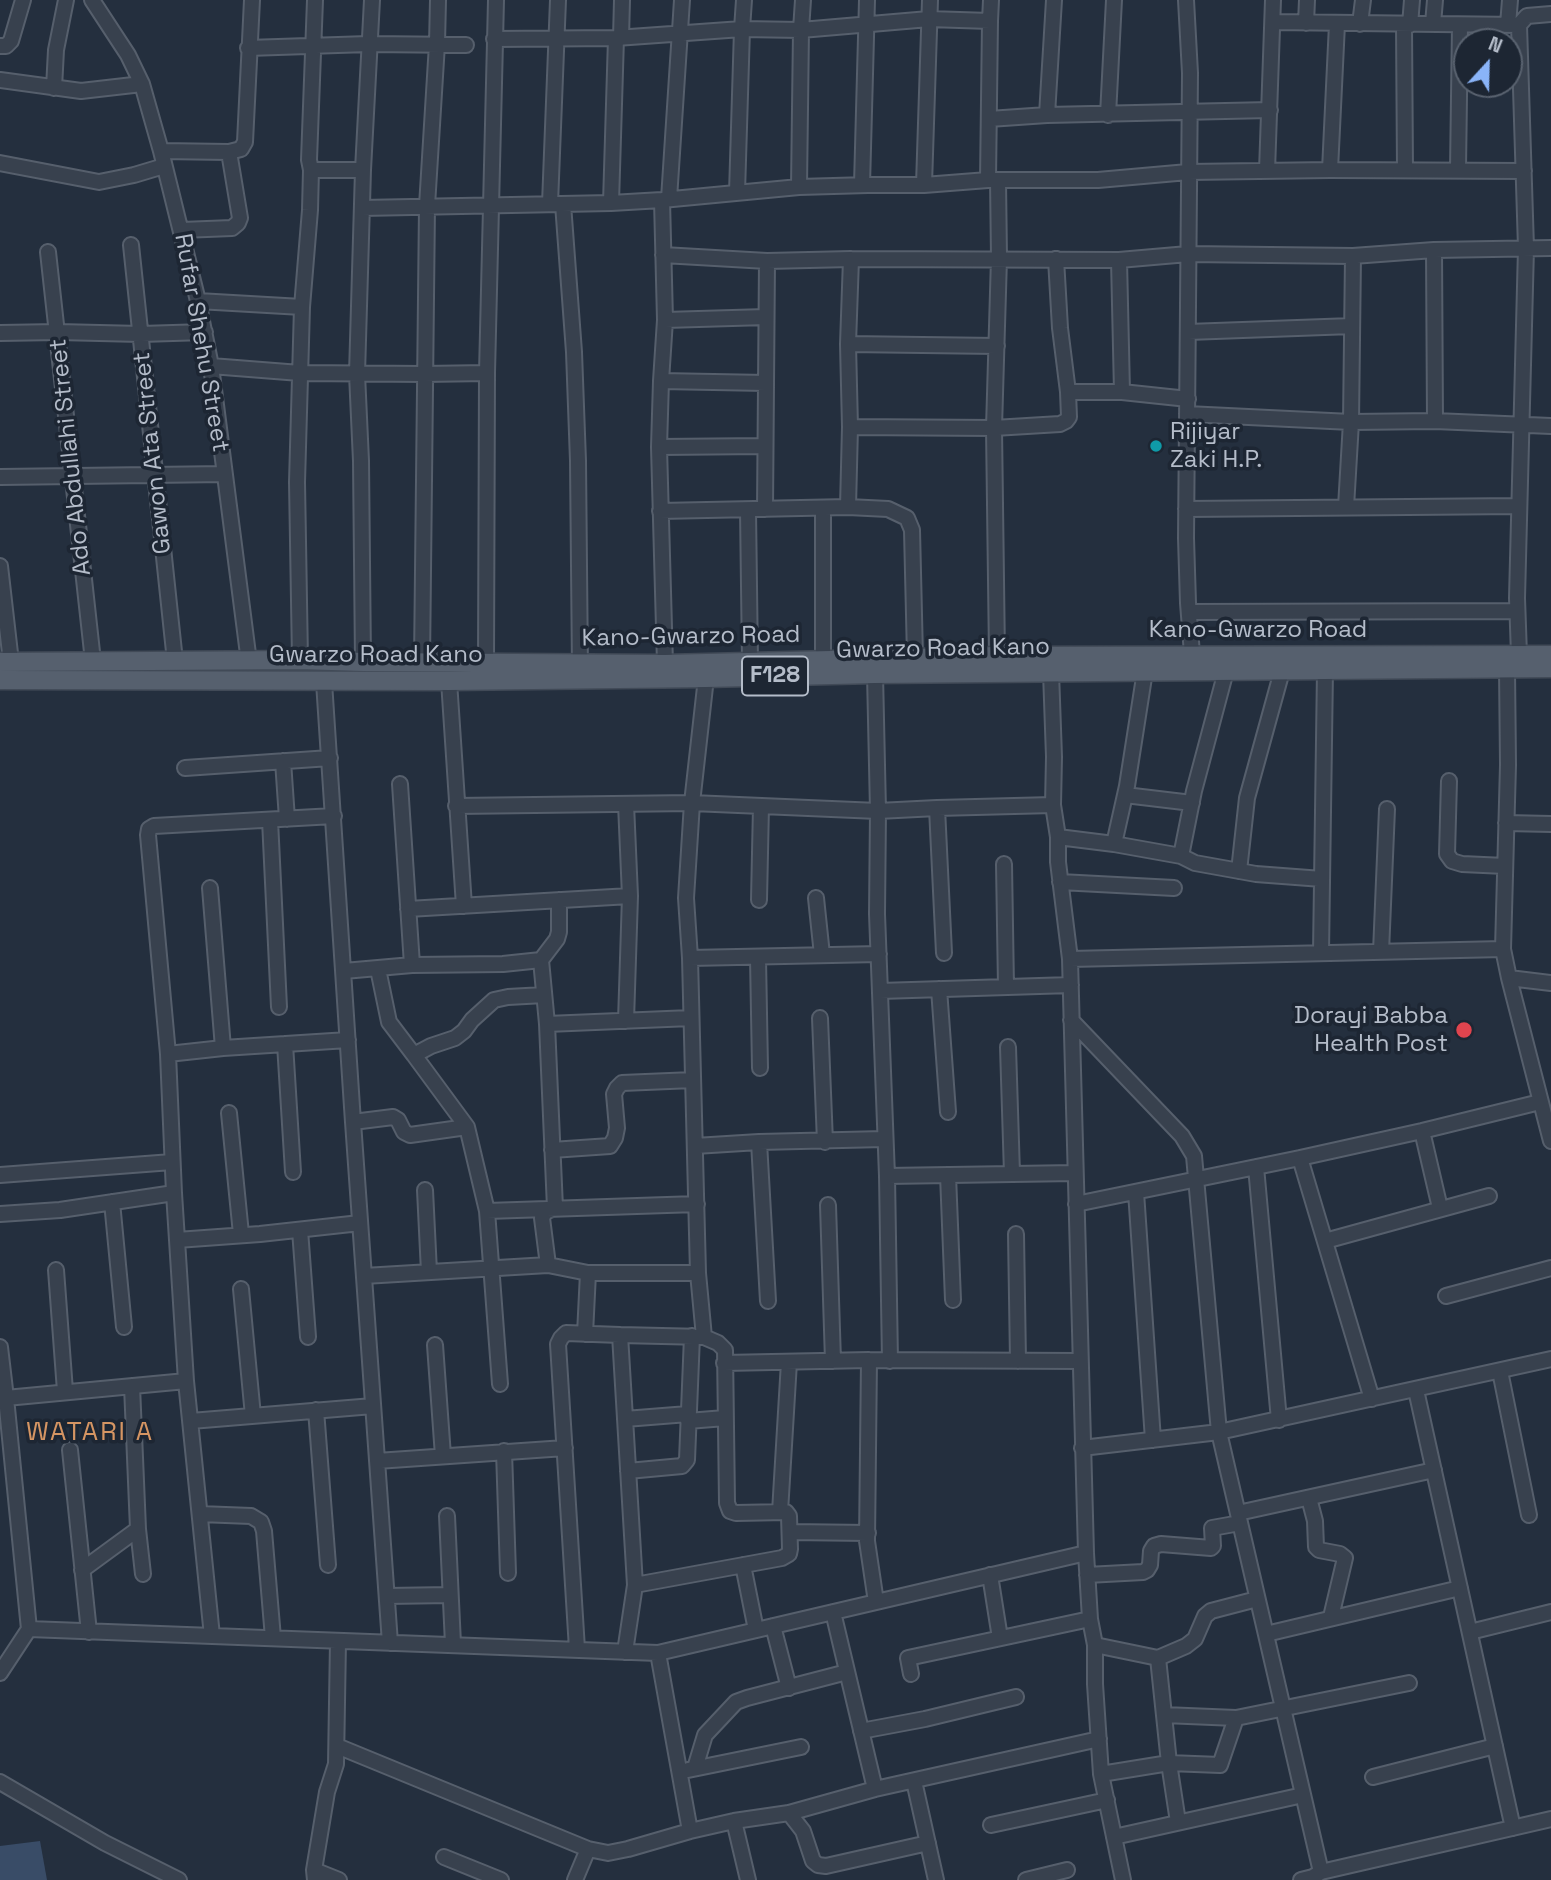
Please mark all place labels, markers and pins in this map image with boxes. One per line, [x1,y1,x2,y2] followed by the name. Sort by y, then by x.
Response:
[1170,418,1262,474] place label: Rijiyar Zaki H.P.
[1148,438,1164,454] marker: Rijiyar Zaki H.P.
[1294,1002,1448,1058] place label: Dorayi Babba Health Post
[1454,1020,1474,1040] marker: Dorayi Babba Health Post

